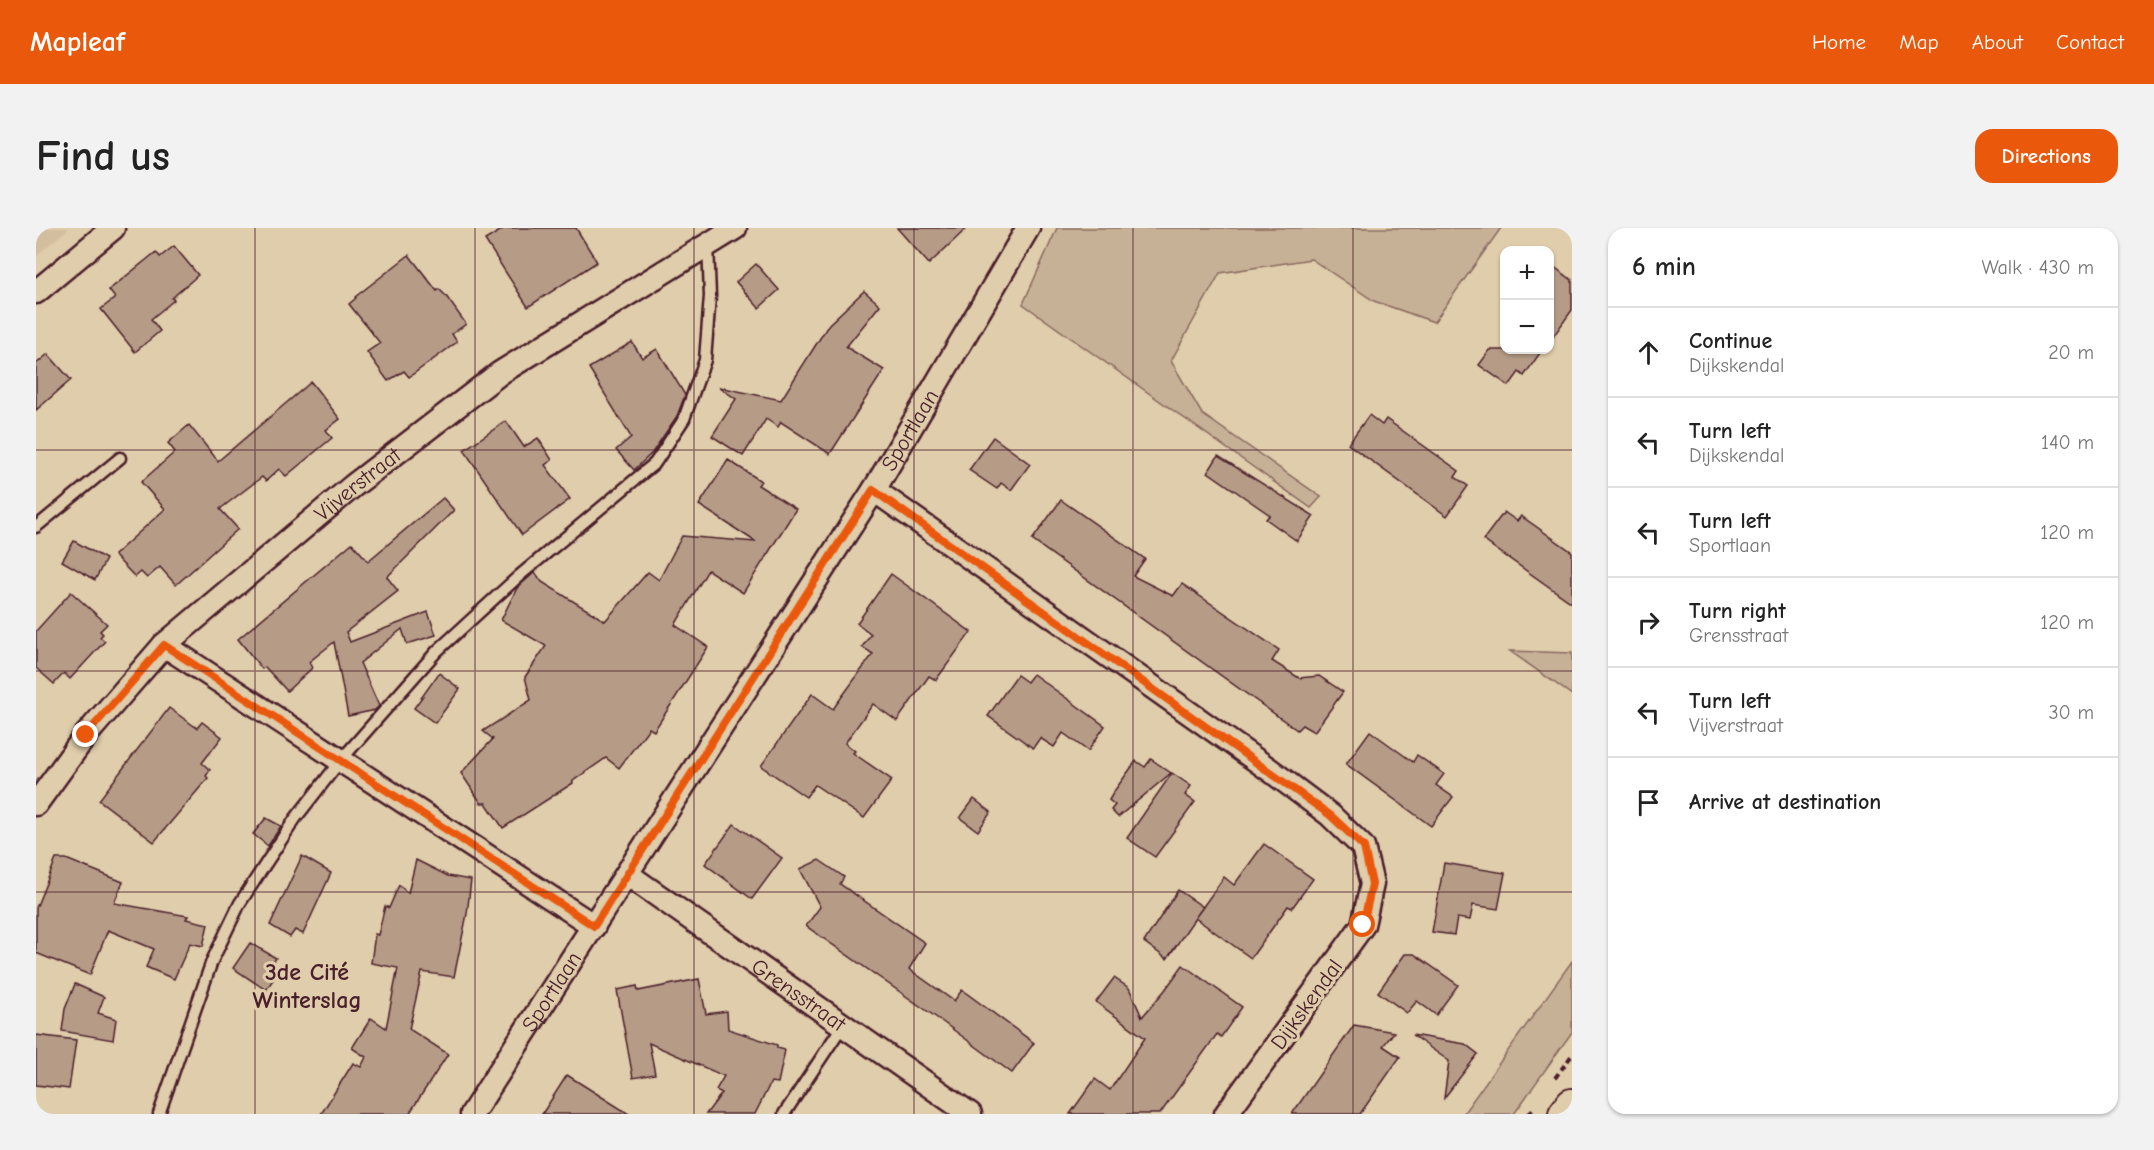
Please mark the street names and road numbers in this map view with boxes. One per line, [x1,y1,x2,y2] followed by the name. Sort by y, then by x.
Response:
[876,385,944,476] street label: Sportlaan
[309,442,407,527] street label: Vijverstraat
[517,947,587,1037] street label: Sportlaan
[746,953,851,1038] street label: Grensstraat
[1265,954,1348,1055] street label: Dijkskendal

